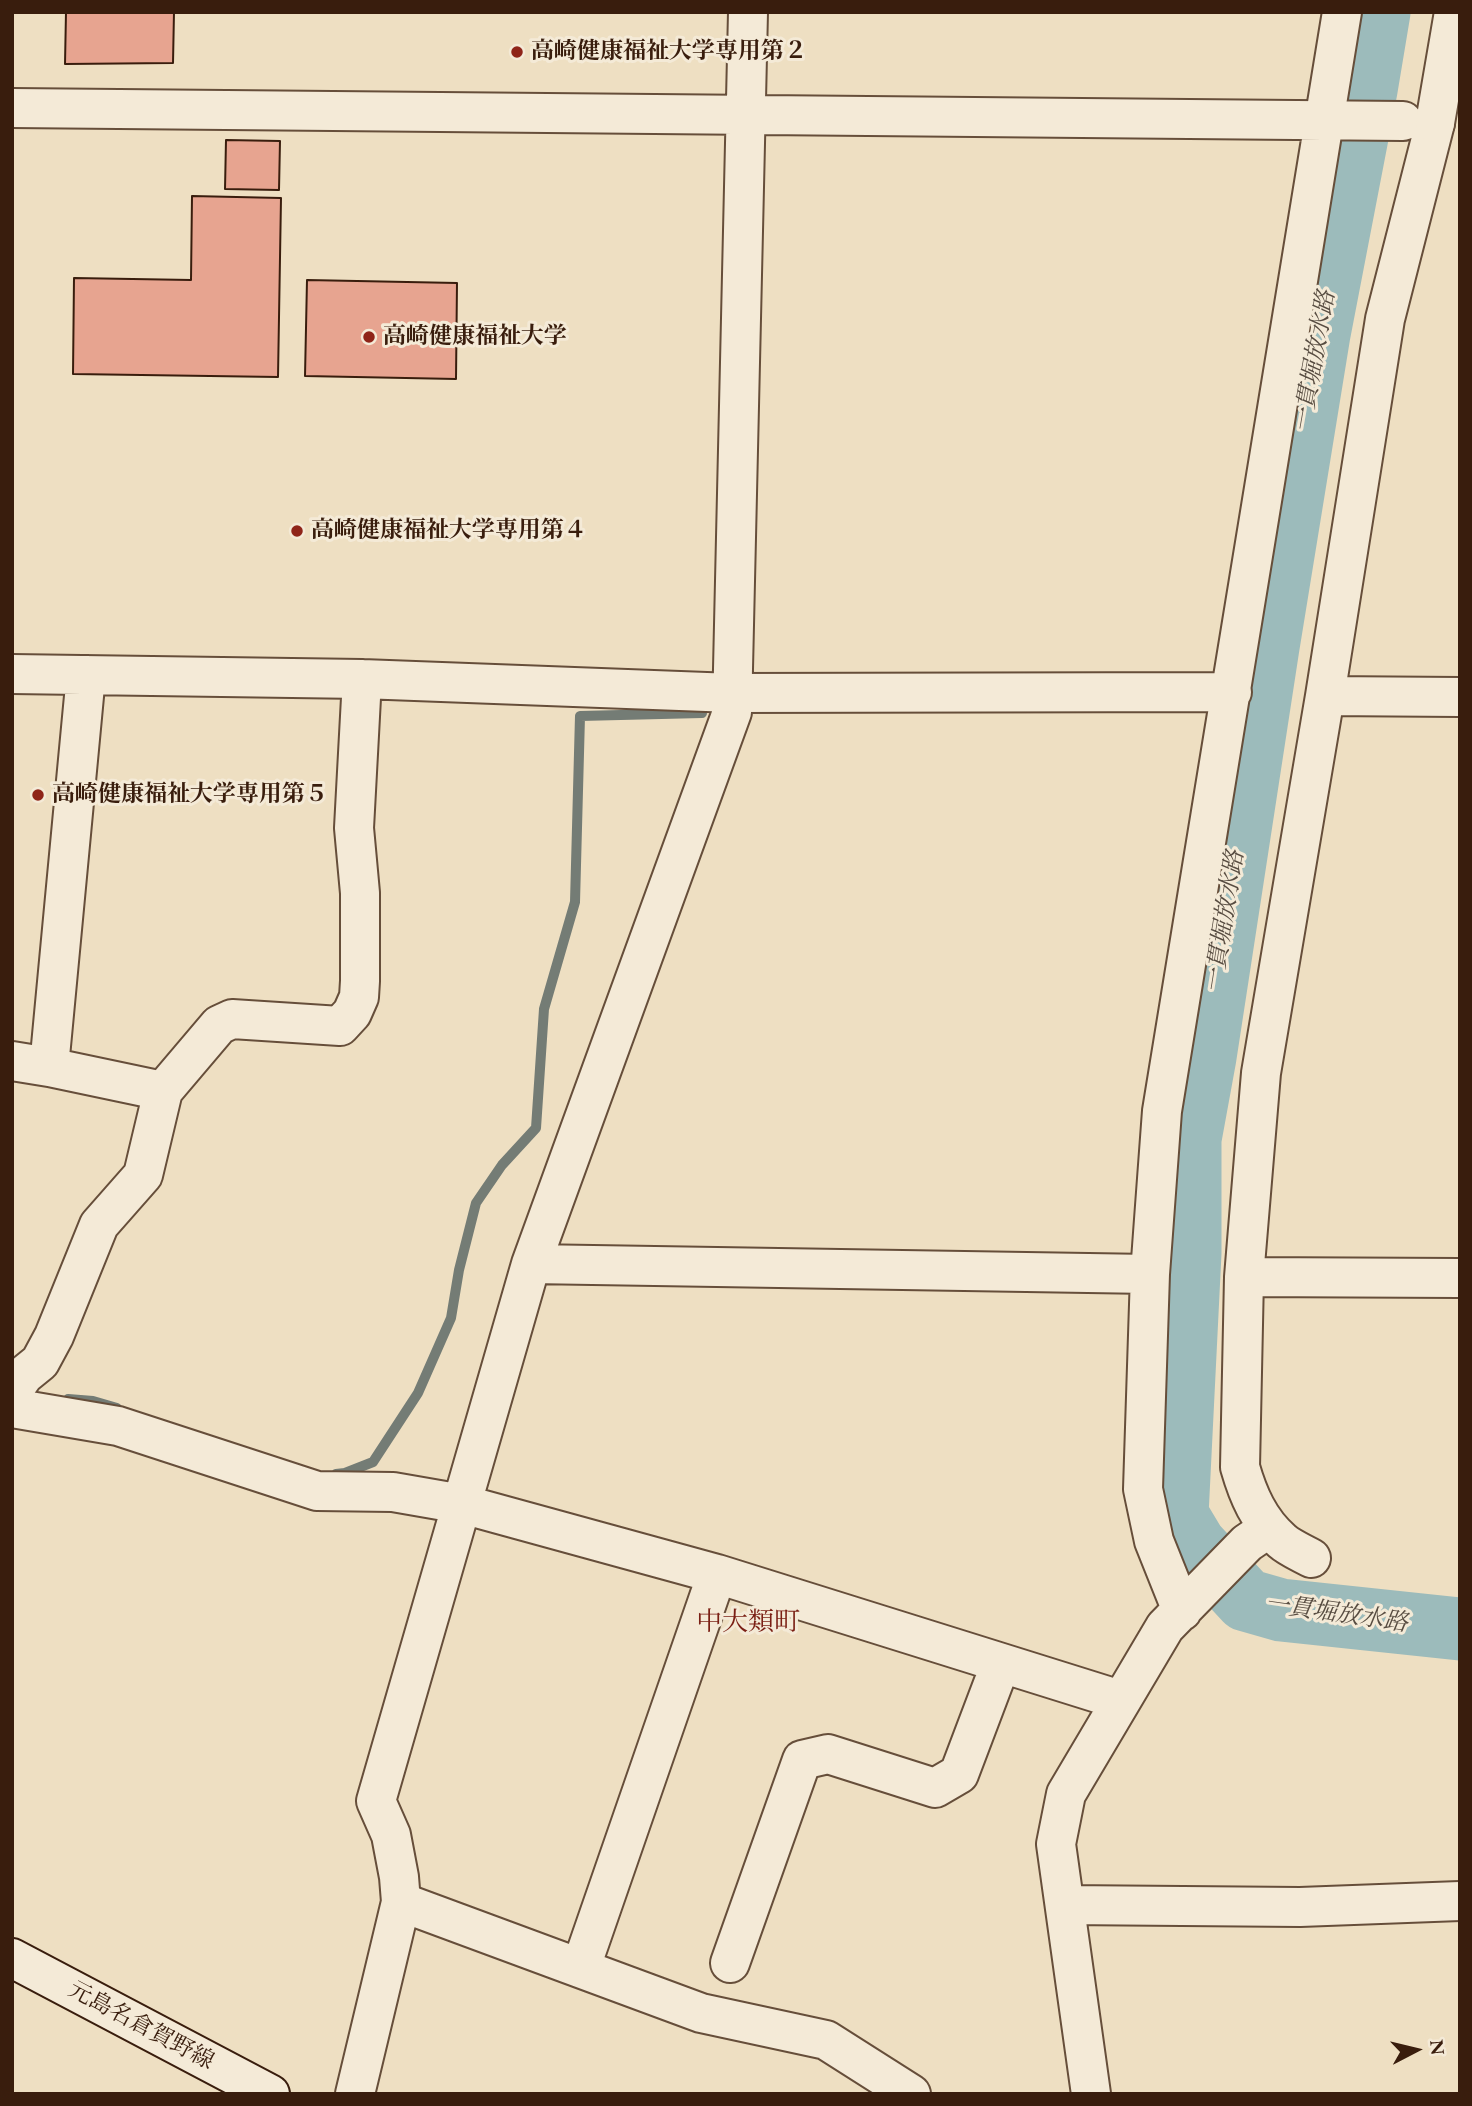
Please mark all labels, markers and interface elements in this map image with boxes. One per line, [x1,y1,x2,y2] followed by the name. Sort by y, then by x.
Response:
[531,38,807,66] place label: 高崎健康福祉大学専用第２
[509,44,525,60] marker: 高崎健康福祉大学専用第２
[1288,289,1342,435] water label: 一貫堀放水路
[383,323,567,351] place label: 高崎健康福祉大学
[361,329,377,345] marker: 高崎健康福祉大学
[311,517,587,545] place label: 高崎健康福祉大学専用第４
[289,523,305,539] marker: 高崎健康福祉大学専用第４
[52,781,328,809] place label: 高崎健康福祉大学専用第５
[30,787,46,803] marker: 高崎健康福祉大学専用第５
[1200,849,1250,995] water label: 一貫堀放水路
[1263,1590,1409,1638] water label: 一貫堀放水路
[696,1607,800,1639] district label: 中大類町
[63,1976,219,2076] street label: 元島名倉賀野線
[1381,2015,1451,2085] north arrow
[1424,2038,1451,2057] text: N

